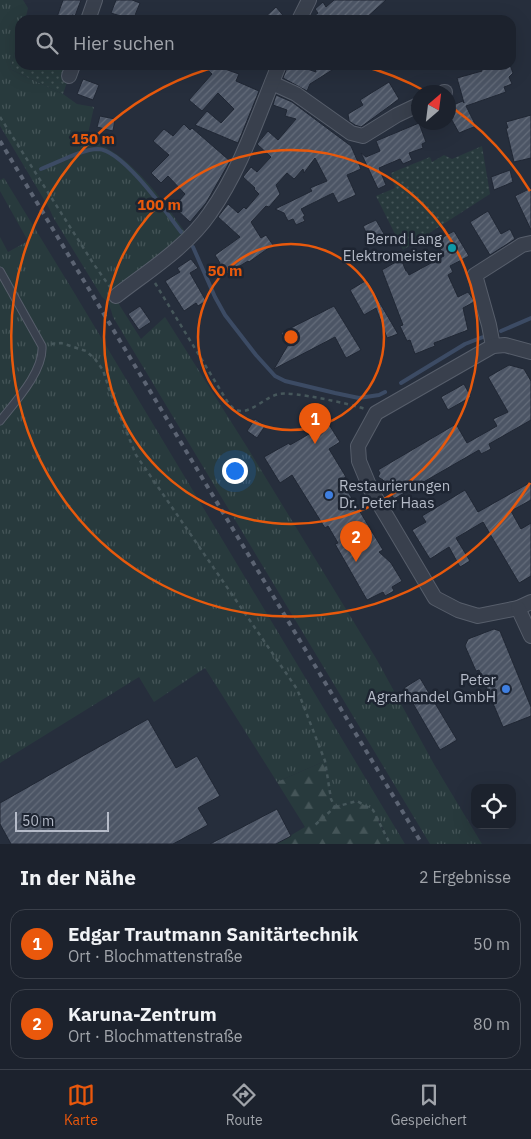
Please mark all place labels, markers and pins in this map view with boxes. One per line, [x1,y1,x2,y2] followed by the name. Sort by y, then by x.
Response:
[343,229,442,265] place label: Bernd Lang Elektromeister
[446,242,458,254] marker: Bernd Lang Elektromeister
[282,328,300,346] centre of rings
[299,403,331,444] pin: 1
[339,476,450,512] place label: Restaurierungen Dr. Peter Haas
[323,489,335,501] marker: Restaurierungen Dr. Peter Haas
[340,521,372,562] pin: 2
[367,670,496,706] place label: Peter Agrarhandel GmbH
[500,683,512,695] marker: Peter Agrarhandel GmbH

